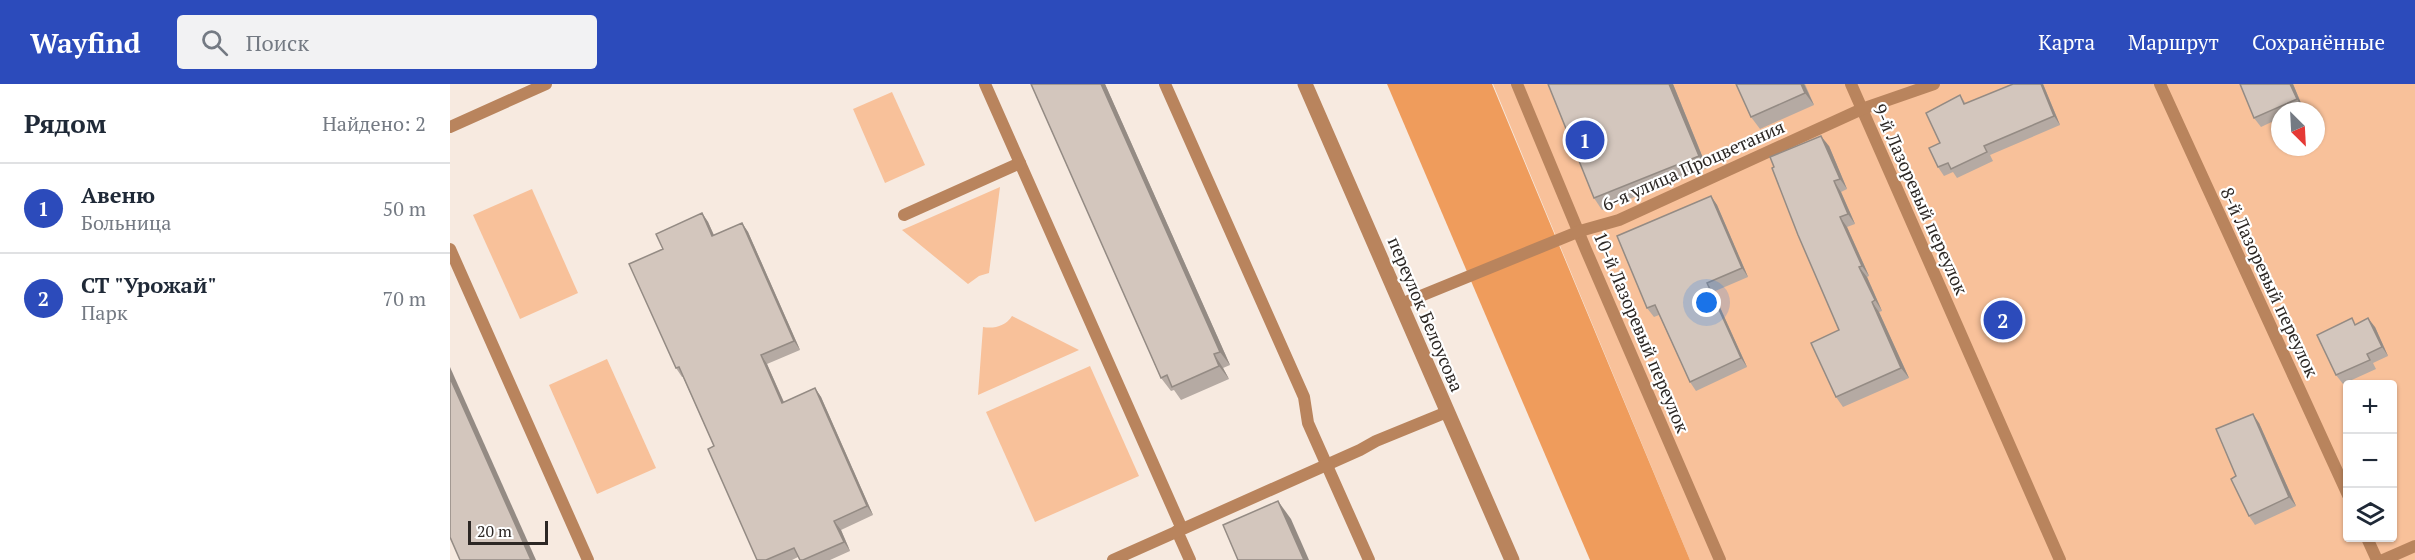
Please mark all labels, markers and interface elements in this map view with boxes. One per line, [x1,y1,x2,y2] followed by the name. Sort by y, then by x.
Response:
[177,15,597,69] search box
[30,24,141,61] text: Wayfind
[198,26,231,59] icon: search
[246,28,309,57] text: Поиск
[2038,28,2095,56] text: Карта
[2128,28,2219,56] text: Маршрут
[2252,28,2385,56] text: Сохранённые
[1868,100,1974,299] street label: 9-й Лазоревый переулок
[2271,102,2325,156] north arrow
[24,106,107,140] text: Рядом
[322,110,426,137] text: Найдено: 2
[1598,114,1788,216] street label: 6-я улица Процветания
[1566,118,1604,162] pin: 1
[81,180,155,209] text: Авеню
[2215,183,2325,381] street label: 8-й Лазоревый переулок
[38,195,49,222] text: 1
[383,195,426,222] text: 50 m
[81,209,171,236] text: Больница
[1589,228,1695,436] street label: 10-й Лазоревый переулок
[1383,233,1469,395] street label: переулок Белоусова
[81,270,217,299] text: СТ "Урожай"
[38,285,49,312] text: 2
[383,285,426,312] text: 70 m
[1692,288,1721,317] your location
[1984,298,2022,342] pin: 2
[81,299,128,326] text: Парк
[2343,380,2397,542] map controls
[2343,380,2397,434] button: +
[2343,434,2397,488] button: −
[2343,488,2397,542] button: layers
[468,518,548,546] scale bar
[477,520,512,542] text: 20 m

